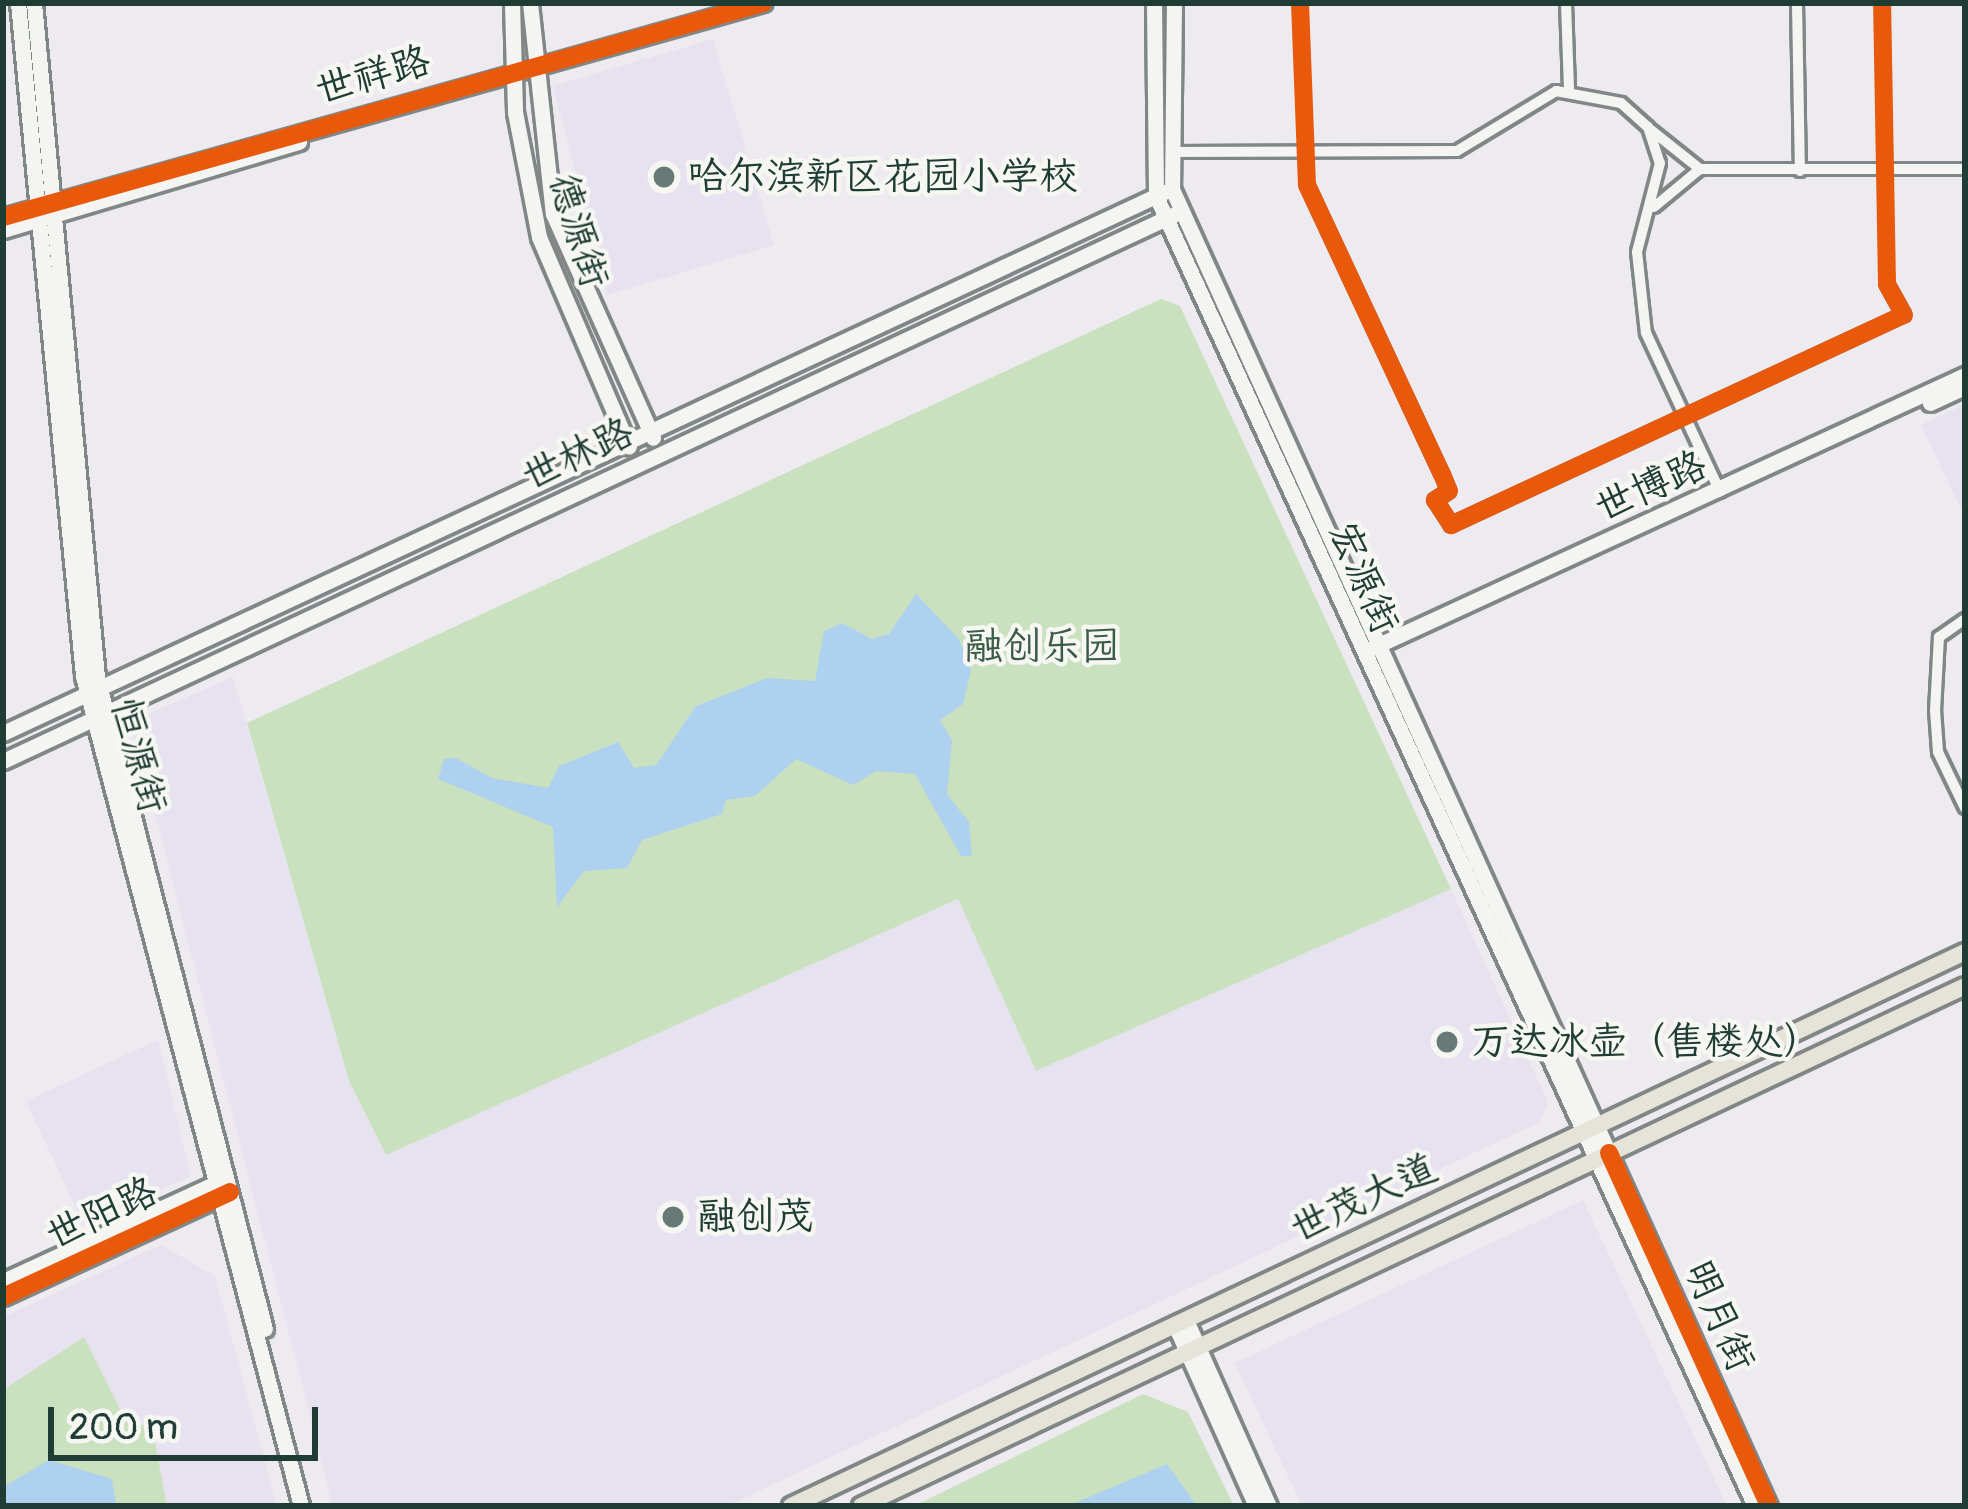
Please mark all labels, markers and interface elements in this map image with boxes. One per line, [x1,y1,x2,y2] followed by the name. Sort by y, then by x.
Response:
[310,37,436,115] street label: 世祥路
[688,154,1078,200] place label: 哈尔滨新区花园小学校
[651,164,677,190] marker: 哈尔滨新区花园小学校
[539,168,617,294] street label: 德源街
[515,409,641,501] street label: 世林路
[1588,442,1714,532] street label: 世博路
[1318,515,1408,641] street label: 宏源街
[964,624,1120,670] park label: 融创乐园
[100,693,176,819] street label: 恒源街
[1471,1019,1822,1065] place label: 万达冰壶（售楼处）
[1434,1029,1460,1055] marker: 万达冰壶（售楼处）
[1283,1145,1445,1253] street label: 世茂大道
[39,1168,165,1260] street label: 世阳路
[697,1194,814,1240] place label: 融创茂
[660,1204,686,1230] marker: 融创茂
[1674,1253,1764,1379] street label: 明月街
[54,1383,324,1457] scale bar
[69,1405,178,1450] text: 200 m

